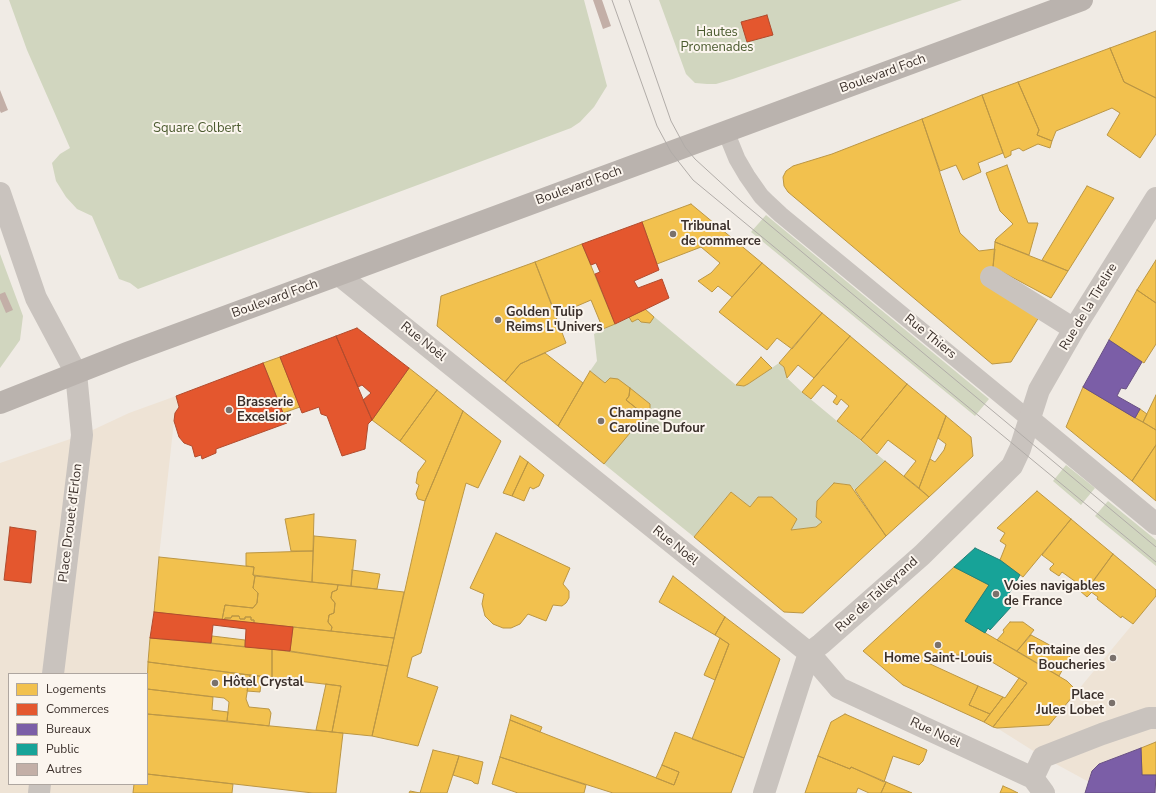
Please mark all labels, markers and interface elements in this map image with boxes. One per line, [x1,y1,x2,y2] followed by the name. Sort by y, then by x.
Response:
[681,25,753,56] park label: Hautes Promenades
[838,51,928,97] street label: Boulevard Foch
[153,121,241,137] park label: Square Colbert
[534,163,624,209] street label: Boulevard Foch
[681,219,761,250] place label: Tribunal de commerce
[668,229,678,239] marker: Tribunal de commerce
[1057,261,1121,353] street label: Rue de la Tirelire
[230,276,320,322] street label: Boulevard Foch
[506,305,602,336] place label: Golden Tulip Reims L'Univers
[901,311,959,363] street label: Rue Thiers
[493,315,503,325] marker: Golden Tulip Reims L'Univers
[397,319,449,365] street label: Rue Noël
[237,395,293,426] place label: Brasserie Excelsior
[224,405,234,415] marker: Brasserie Excelsior
[609,406,705,437] place label: Champagne Caroline Dufour
[596,416,606,426] marker: Champagne Caroline Dufour
[56,463,86,583] street label: Place Drouet d'Erlon
[649,523,701,569] street label: Rue Noël
[833,554,921,636] street label: Rue de Talleyrand
[1004,579,1105,610] place label: Voies navigables de France
[991,589,1001,599] marker: Voies navigables de France
[933,640,943,650] marker: Home Saint-Louis
[1028,643,1105,674] place label: Fontaine des Boucheries
[884,651,992,667] place label: Home Saint-Louis
[1108,653,1118,663] marker: Fontaine des Boucheries
[8,673,148,785] legend
[223,675,304,691] place label: Hôtel Crystal
[210,678,220,688] marker: Hôtel Crystal
[46,681,106,697] text: Logements
[1036,688,1104,719] place label: Place Jules Lobet
[1107,698,1117,708] marker: Place Jules Lobet
[46,701,109,717] text: Commerces
[907,715,963,751] street label: Rue Noël
[46,721,91,737] text: Bureaux
[46,741,79,757] text: Public
[46,761,82,777] text: Autres

